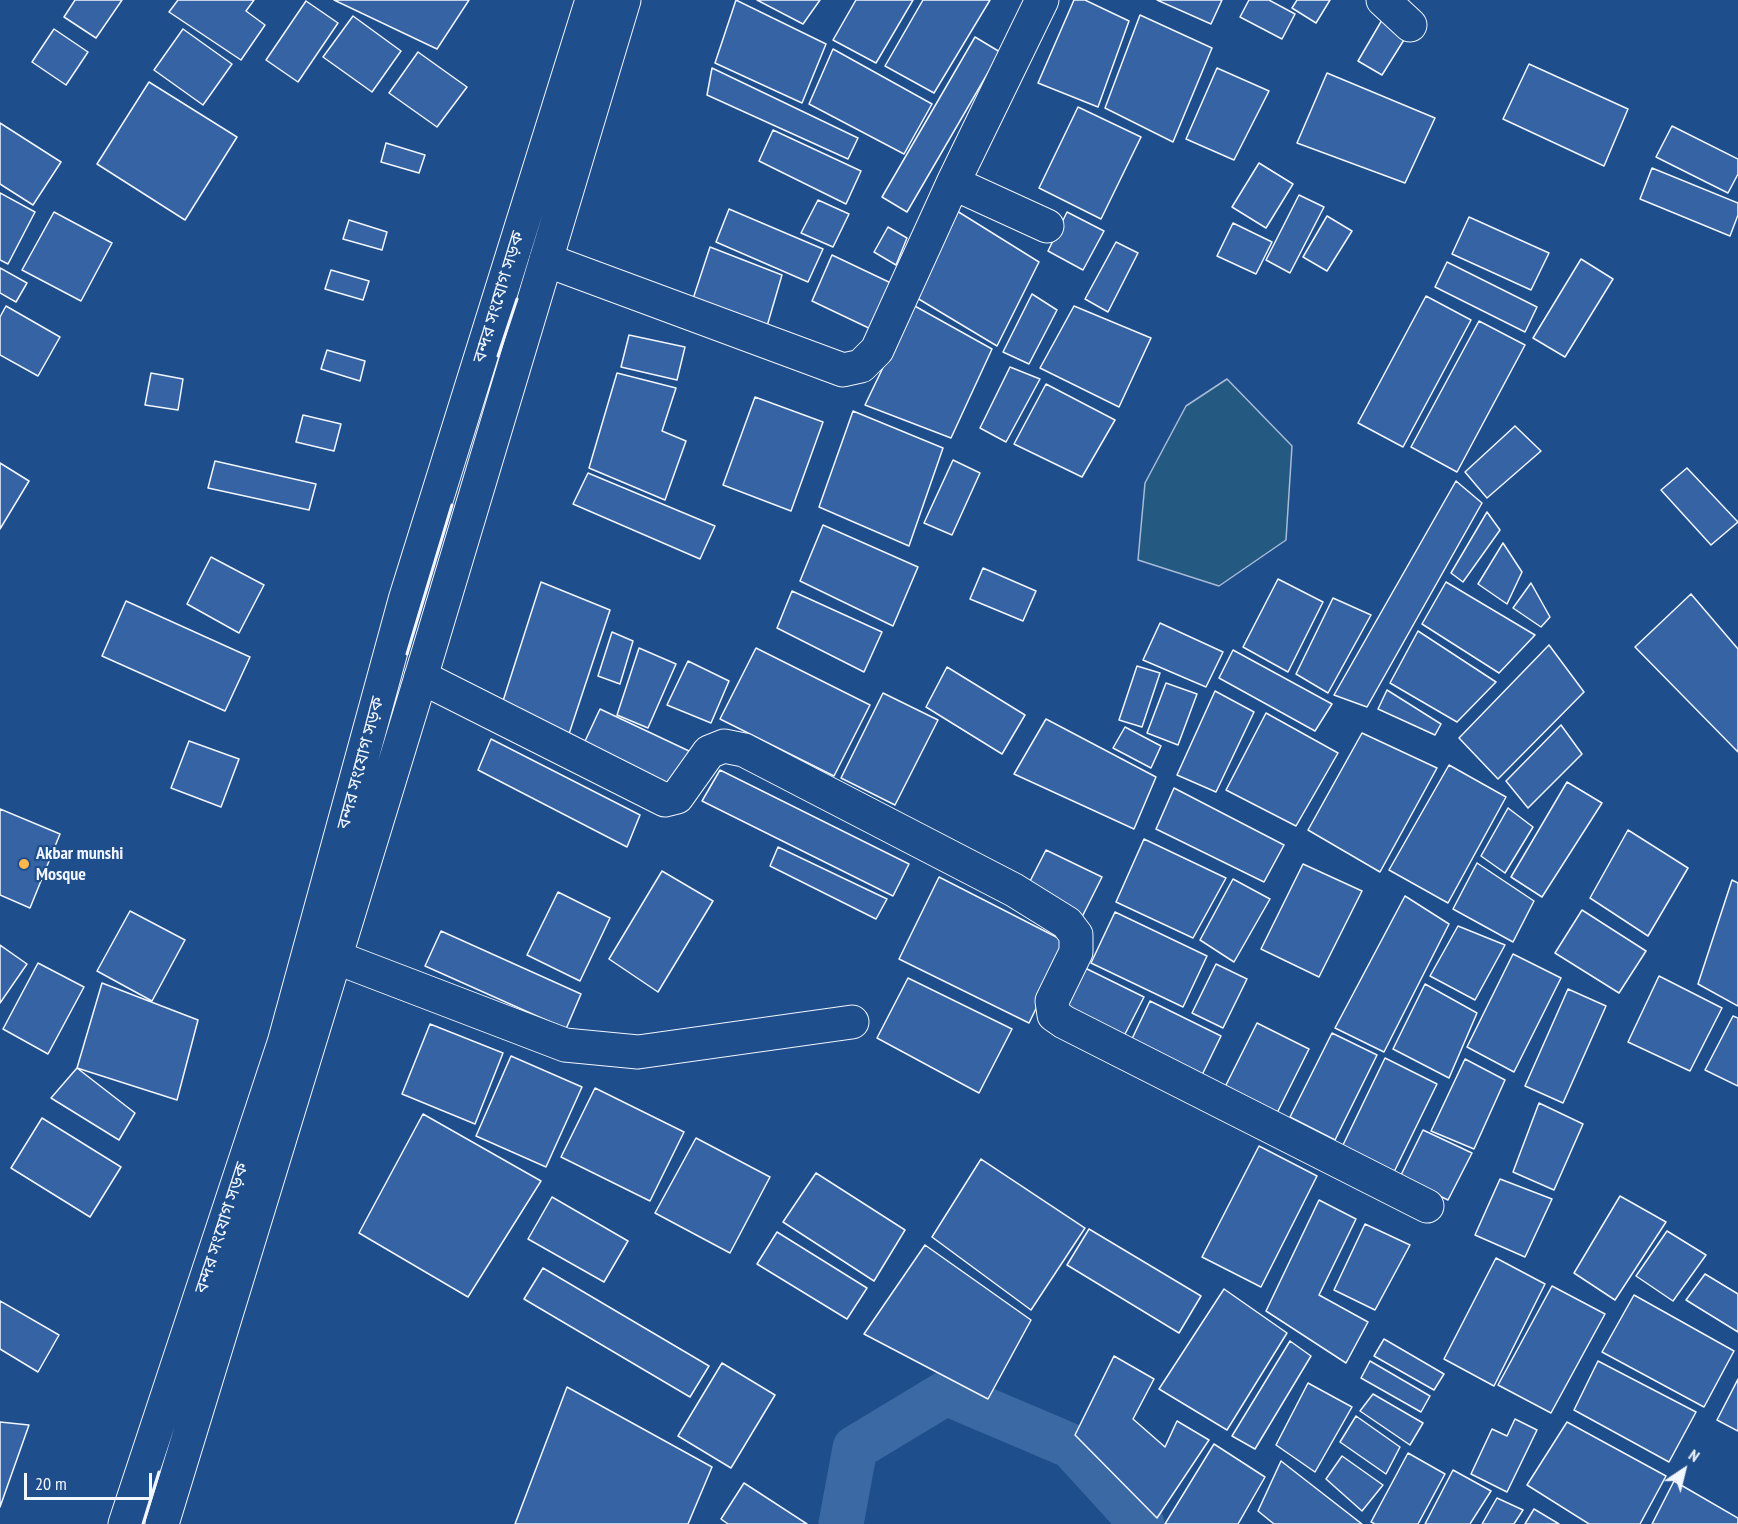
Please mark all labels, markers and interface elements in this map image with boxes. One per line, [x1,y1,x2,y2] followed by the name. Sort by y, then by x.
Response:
[469,229,529,365] street label: বন্দর সংযোগ সড়ক
[333,694,389,832] street label: বন্দর সংযোগ সড়ক
[36,843,123,886] place label: Akbar munshi Mosque
[17,857,31,871] marker: Akbar munshi Mosque
[191,1160,253,1296] street label: বন্দর সংযোগ সড়ক
[1654,1440,1714,1500] north arrow
[1685,1445,1704,1466] text: N
[27,1461,154,1499] scale bar
[35,1472,67,1495] text: 20 m

